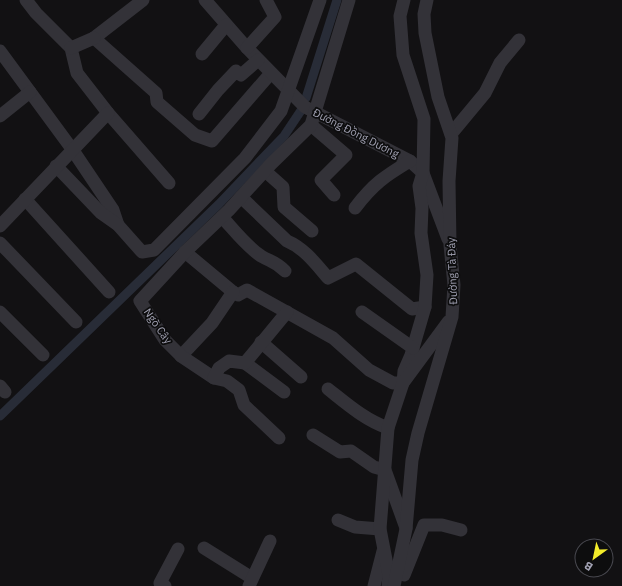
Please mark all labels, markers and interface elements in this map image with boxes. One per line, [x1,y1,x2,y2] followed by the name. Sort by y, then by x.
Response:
[311,105,401,161] street label: Đường Đồng Dương
[444,237,460,305] street label: Đường Tà Đáy
[141,305,176,347] street label: Ngõ Cây
[574,538,614,578] north arrow
[582,559,595,574] text: B

